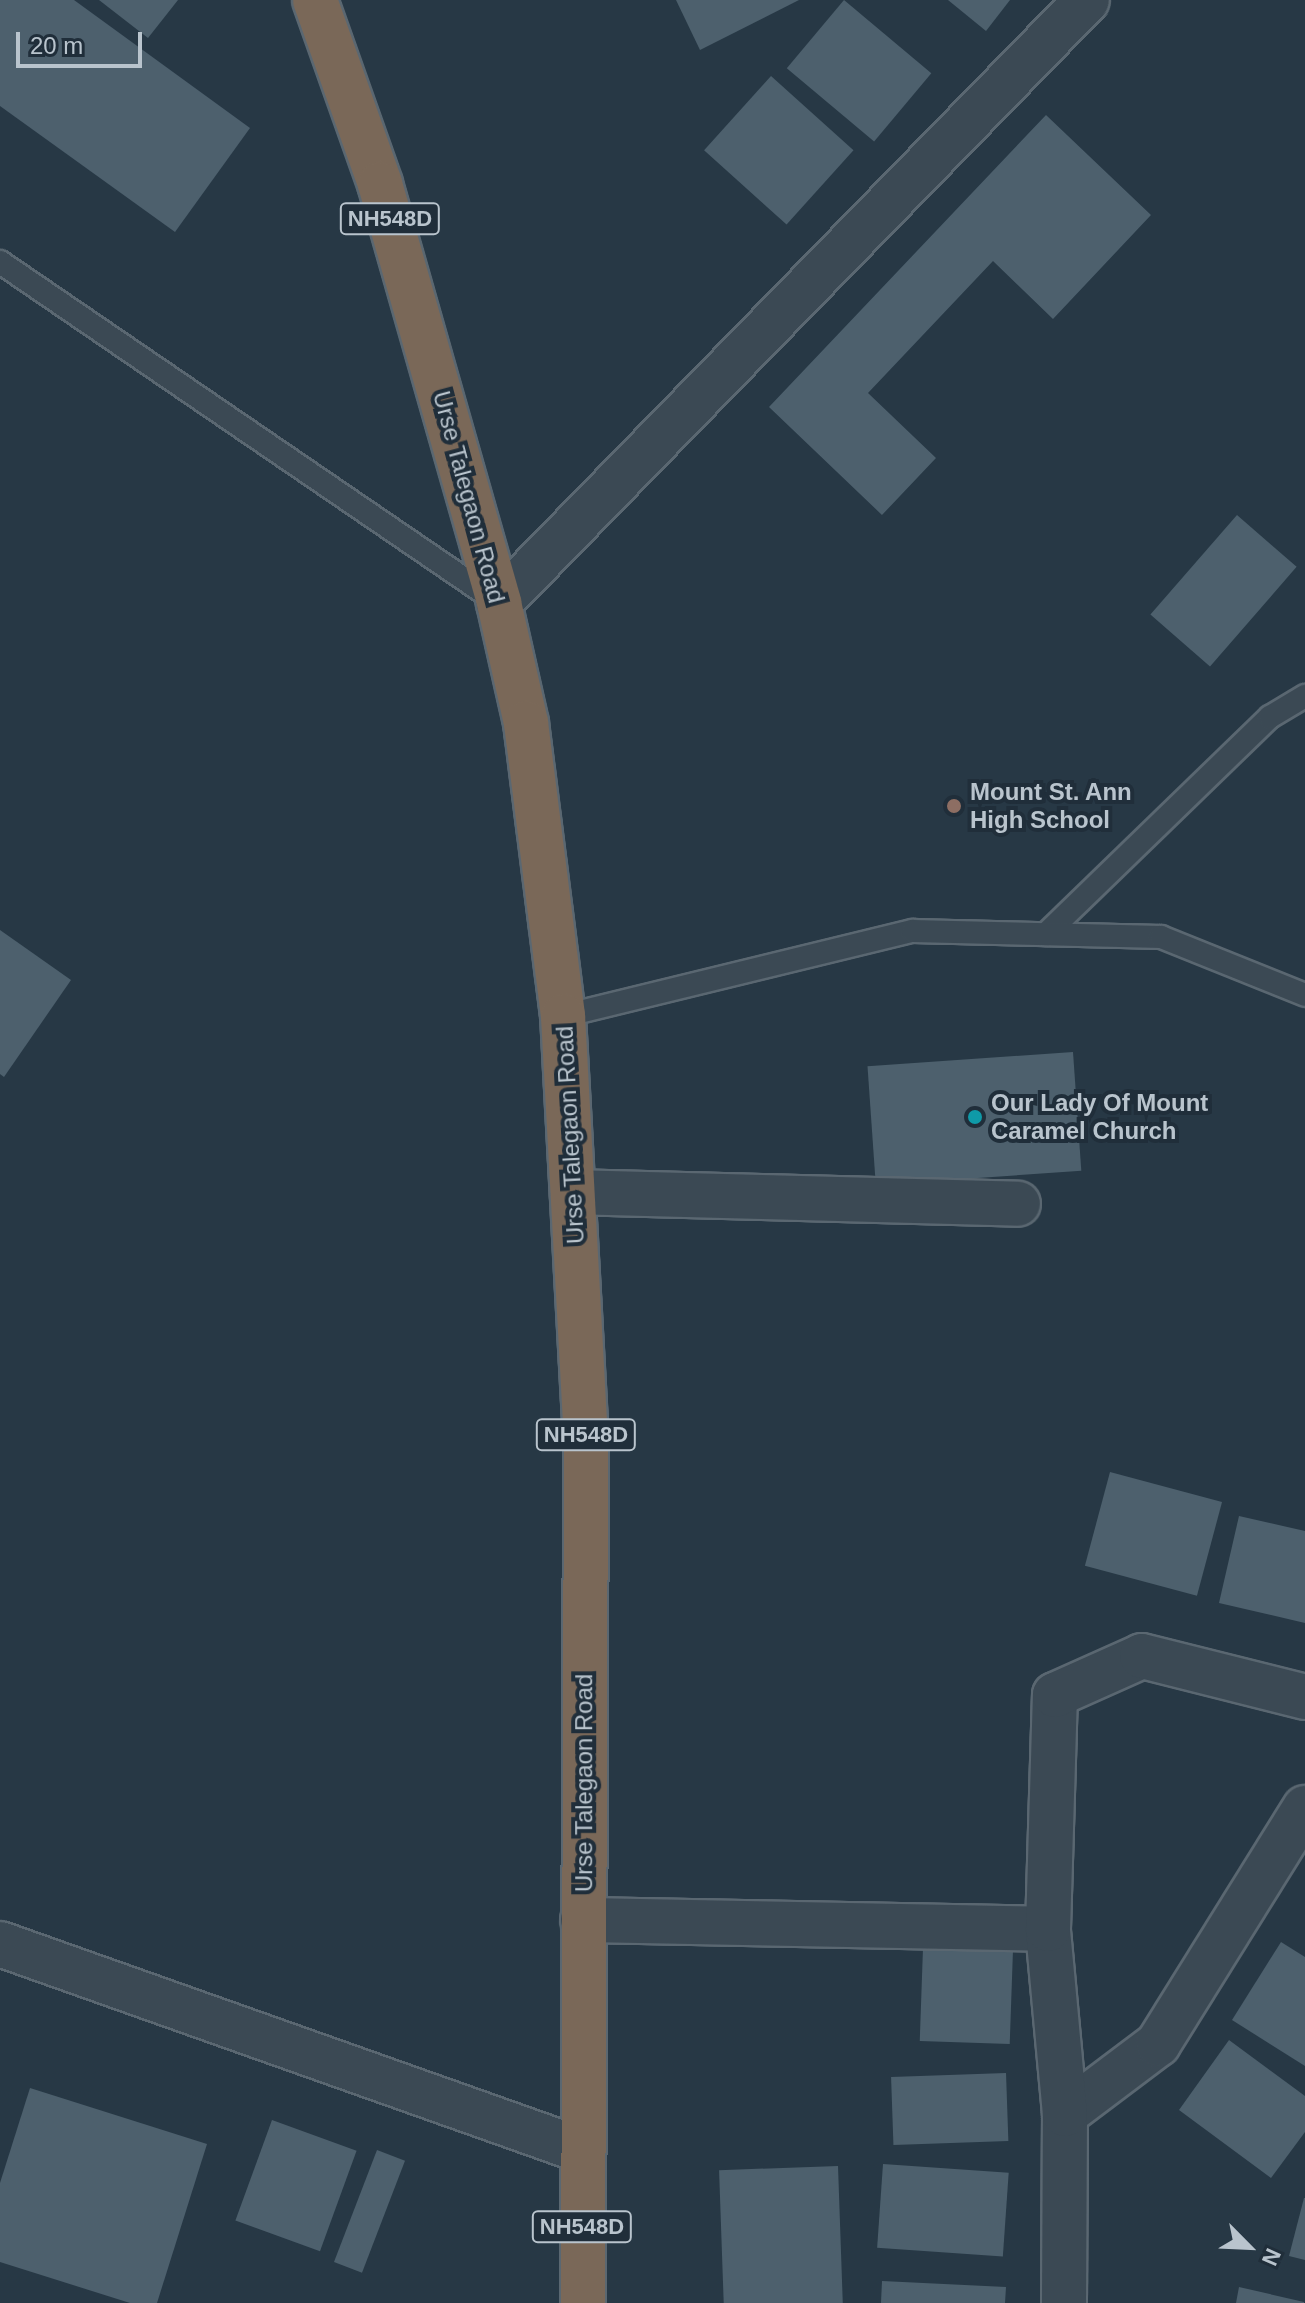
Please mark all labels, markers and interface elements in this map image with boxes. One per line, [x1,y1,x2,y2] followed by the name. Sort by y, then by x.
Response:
[20,16,146,66] scale bar
[30,32,83,59] text: 20 m
[338,201,442,237] road number: NH548D
[427,388,511,606] street label: Urse Talegaon Road
[970,778,1133,834] place label: Mount St. Ann High School
[945,797,963,815] marker: Mount St. Ann High School
[550,1025,590,1245] street label: Urse Talegaon Road
[991,1089,1208,1145] place label: Our Lady Of Mount Caramel Church
[966,1108,984,1126] marker: Our Lady Of Mount Caramel Church
[534,1417,638,1453] road number: NH548D
[570,1674,598,1892] street label: Urse Talegaon Road
[1209,2207,1289,2287] north arrow
[530,2209,634,2245] road number: NH548D
[1257,2245,1286,2269] text: N

